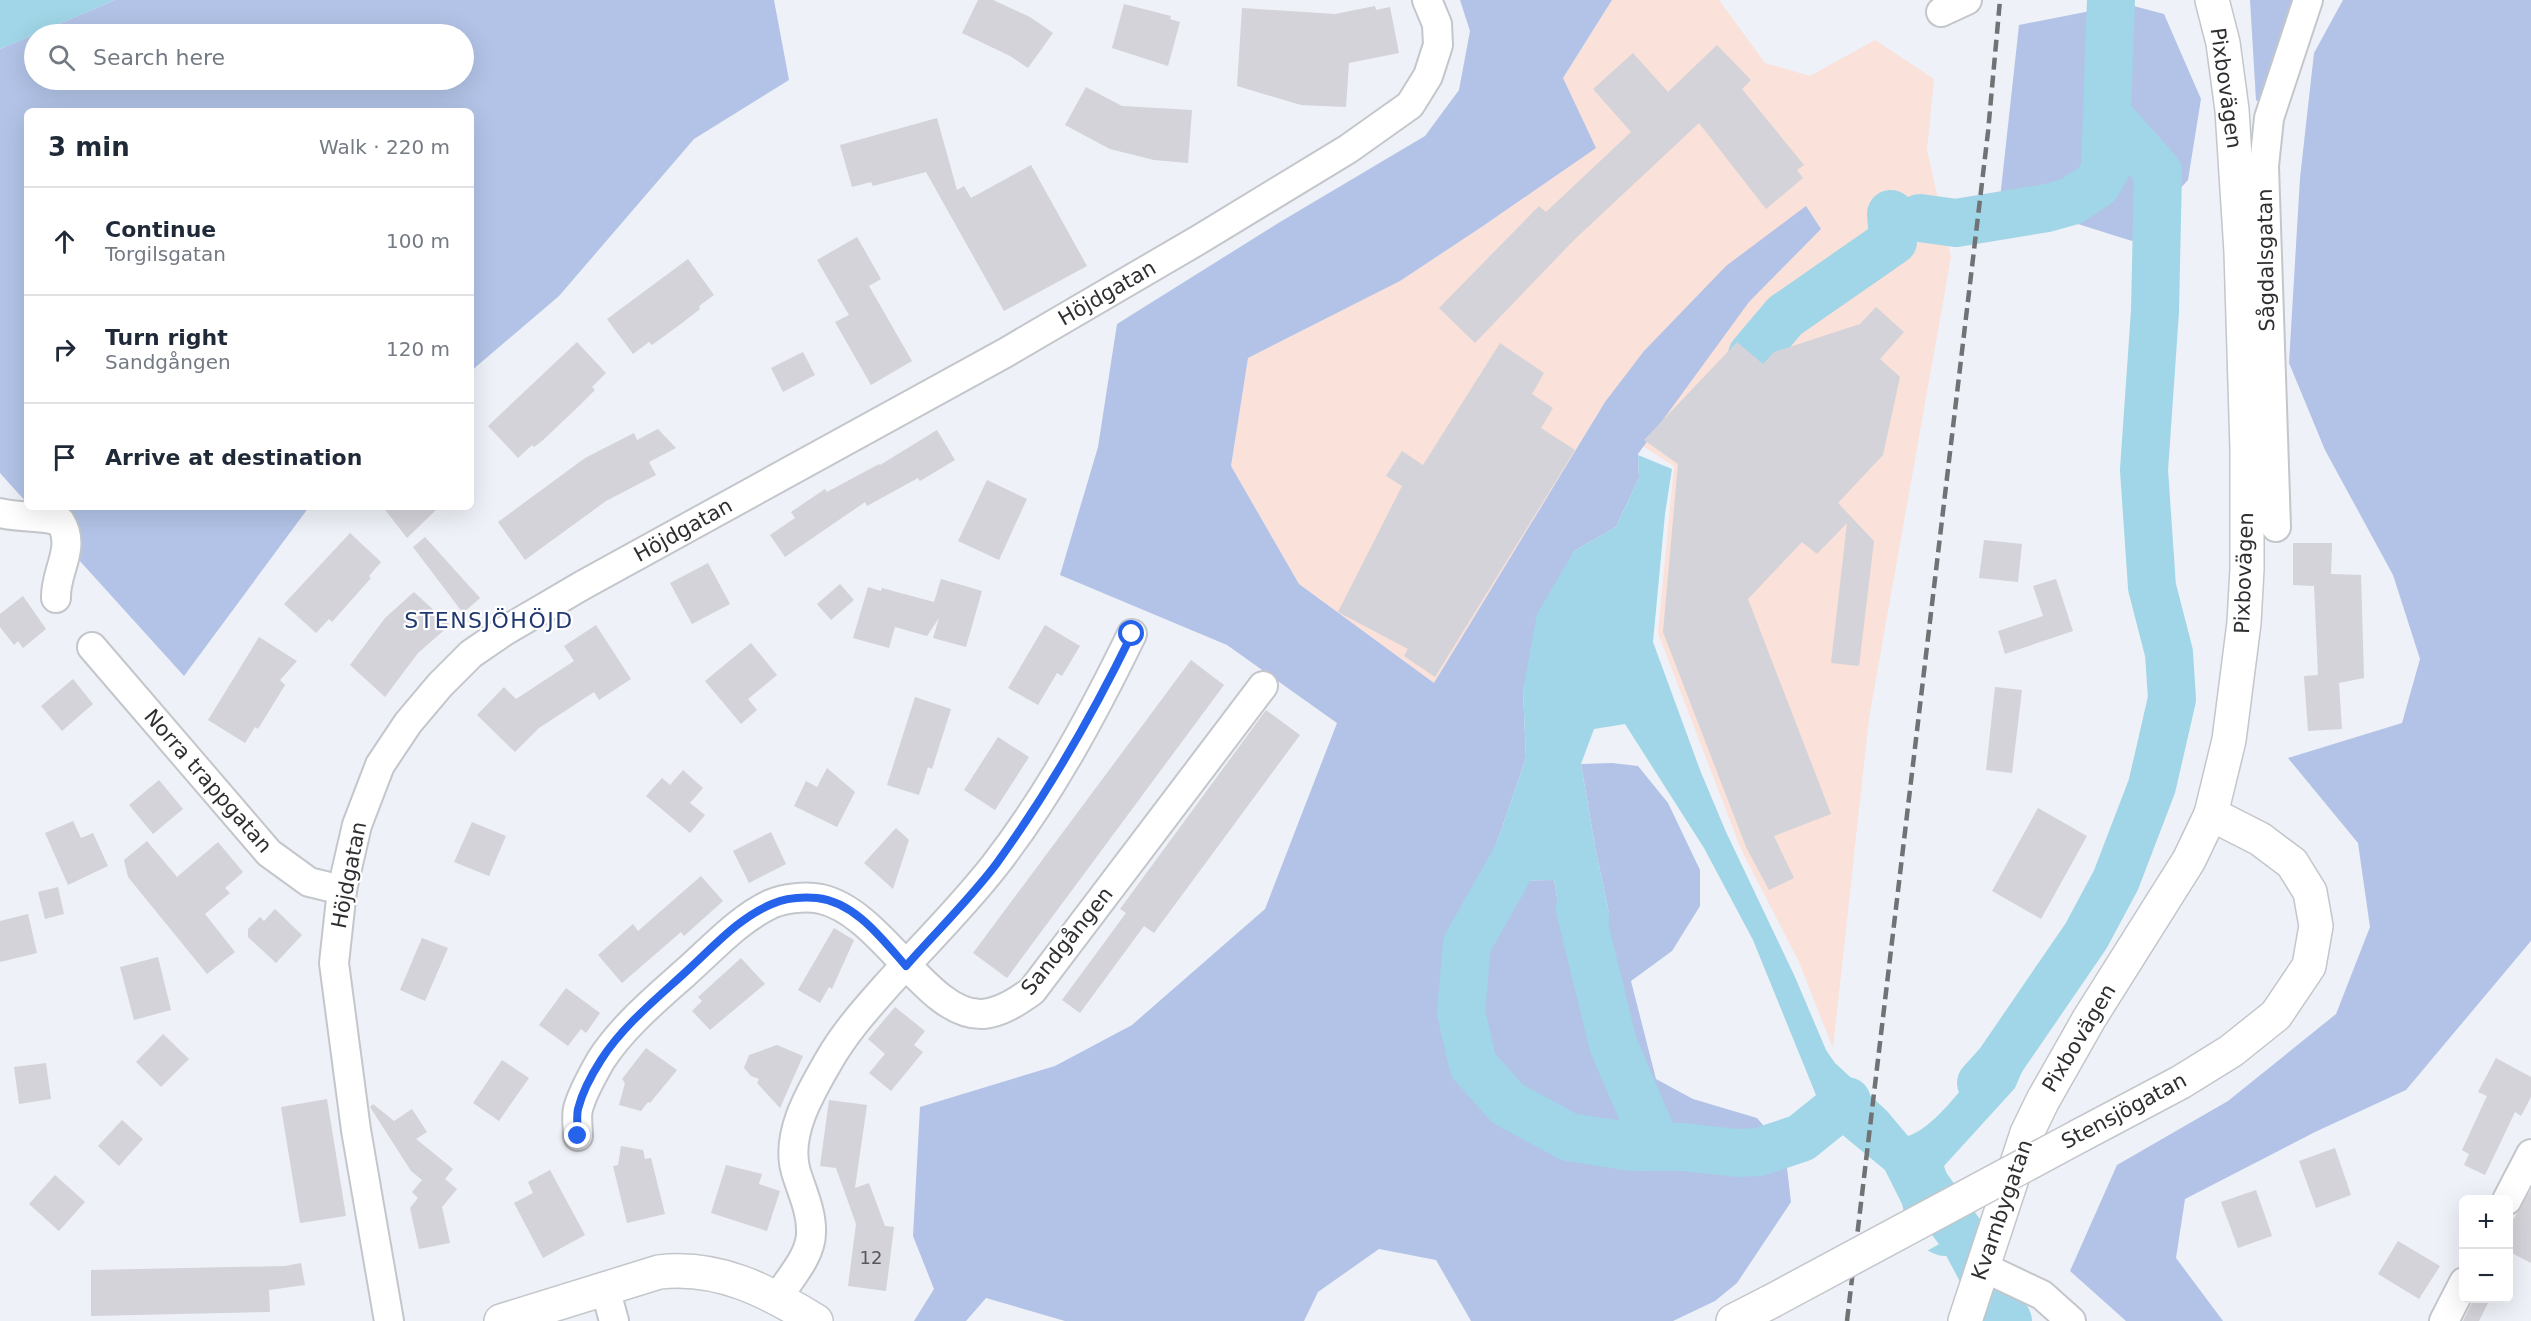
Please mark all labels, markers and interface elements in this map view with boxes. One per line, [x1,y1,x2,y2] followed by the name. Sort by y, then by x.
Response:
[24,24,474,90] search box
[2206,26,2246,150] street label: Pixbovägen
[45,41,78,74] icon: search
[93,45,225,70] text: Search here
[48,132,130,162] text: 3 min
[319,135,450,159] text: Walk · 220 m
[2252,188,2279,332] street label: Sågdalsgatan
[105,217,216,242] text: Continue
[48,225,81,258] icon: ahead
[386,229,450,253] text: 100 m
[105,242,226,266] text: Torgilsgatan
[1054,256,1160,330] street label: Höjdgatan
[105,325,228,350] text: Turn right
[48,333,81,366] icon: right
[386,337,450,361] text: 120 m
[105,350,231,374] text: Sandgången
[48,441,81,474] icon: arrive
[105,445,362,470] text: Arrive at destination
[630,493,736,567] street label: Höjdgatan
[2230,512,2258,634] street label: Pixbovägen
[404,608,574,633] district label: STENSJÖHÖJD
[1118,620,1144,646] route start
[139,704,277,858] street label: Norra trappgatan
[327,819,371,931] street label: Höjdgatan
[1015,882,1118,1000] street label: Sandgången
[2037,980,2121,1096] street label: Pixbovägen
[2057,1068,2191,1154] street label: Stensjögatan
[564,1122,590,1148] route end
[1967,1137,2037,1283] street label: Kvarnbygatan
[2459,1195,2513,1303] map controls
[2459,1195,2513,1249] button: +
[860,1247,882,1268] house number: 12
[2459,1249,2513,1303] button: −

